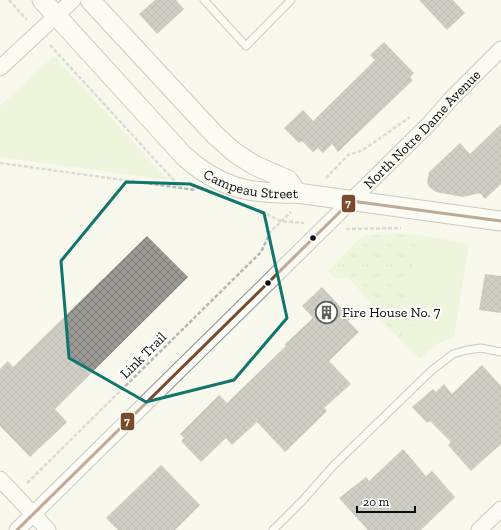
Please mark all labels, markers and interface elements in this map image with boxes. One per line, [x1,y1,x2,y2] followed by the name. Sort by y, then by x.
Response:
[360,66,485,192] street label: North Notre Dame Avenue
[200,166,299,202] street label: Campeau Street
[341,194,356,213] line badge: 7
[345,197,351,210] text: 7
[308,233,318,243] unlabelled marker
[263,278,273,288] unlabelled marker
[314,299,340,325] building icon: Fire House No. 7
[342,304,441,321] place label: Fire House No. 7
[117,328,170,382] street label: Link Trail
[120,412,135,431] line badge: 7
[124,415,130,428] text: 7
[357,488,415,514] scale bar
[363,495,390,509] text: 20 m

